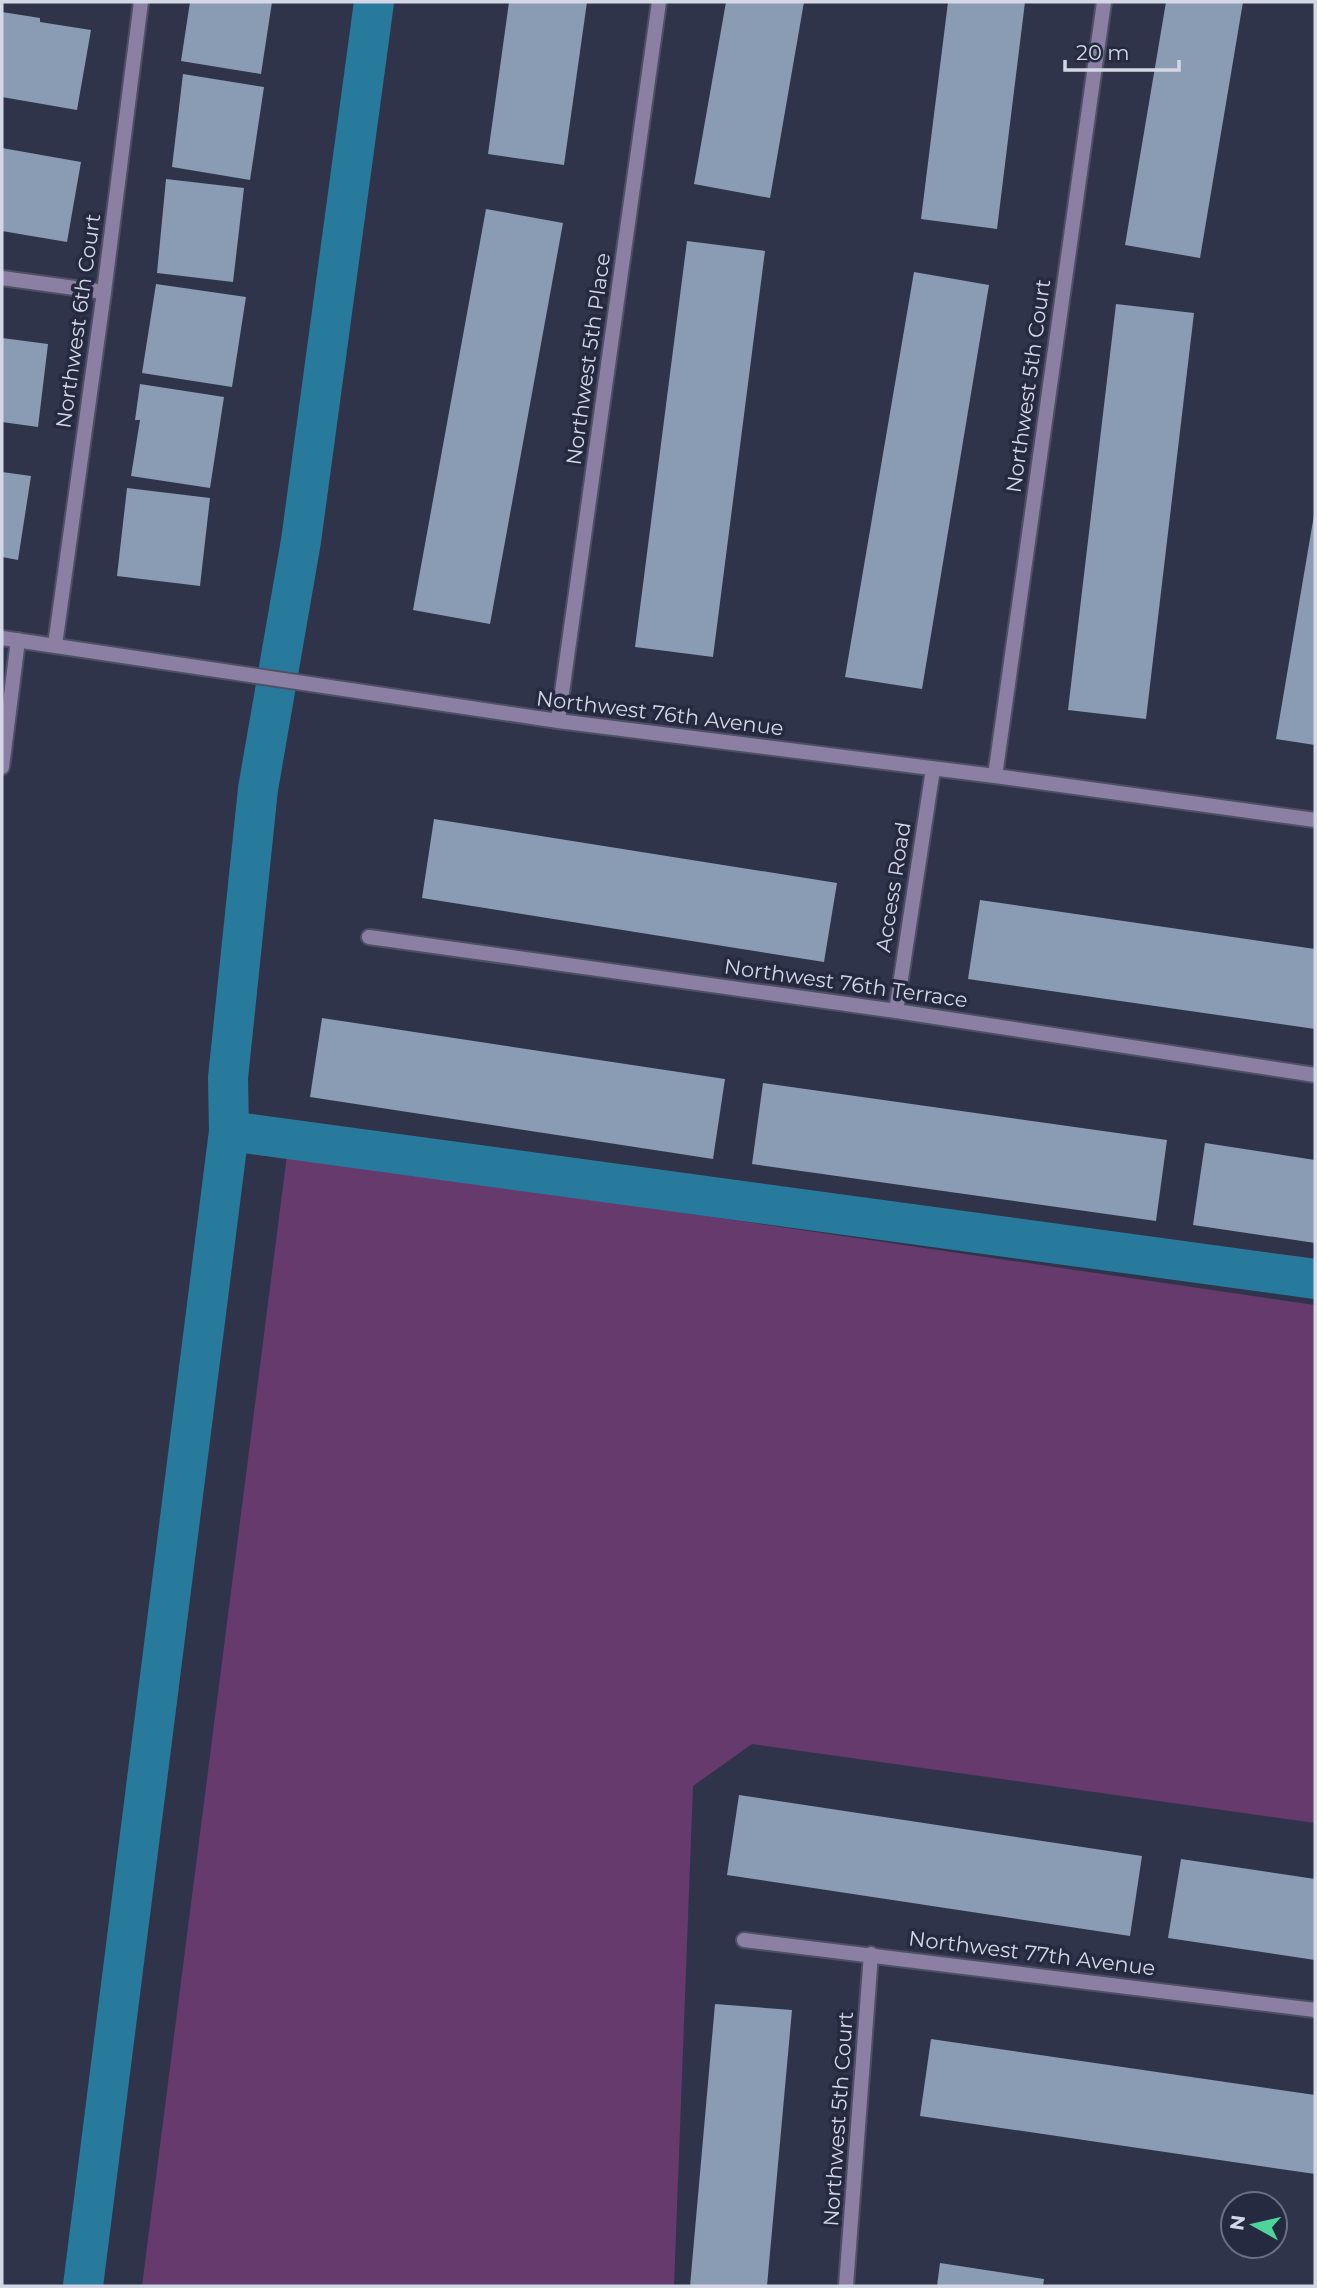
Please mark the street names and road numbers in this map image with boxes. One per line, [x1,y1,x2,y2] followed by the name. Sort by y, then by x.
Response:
[51,212,105,430] street label: Northwest 6th Court
[561,251,615,467] street label: Northwest 5th Place
[1001,277,1055,495] street label: Northwest 5th Court
[535,685,785,741] street label: Northwest 76th Avenue
[870,820,916,954] street label: Access Road
[723,954,969,1012] street label: Northwest 76th Terrace
[907,1925,1157,1981] street label: Northwest 77th Avenue
[818,2011,858,2227] street label: Northwest 5th Court

